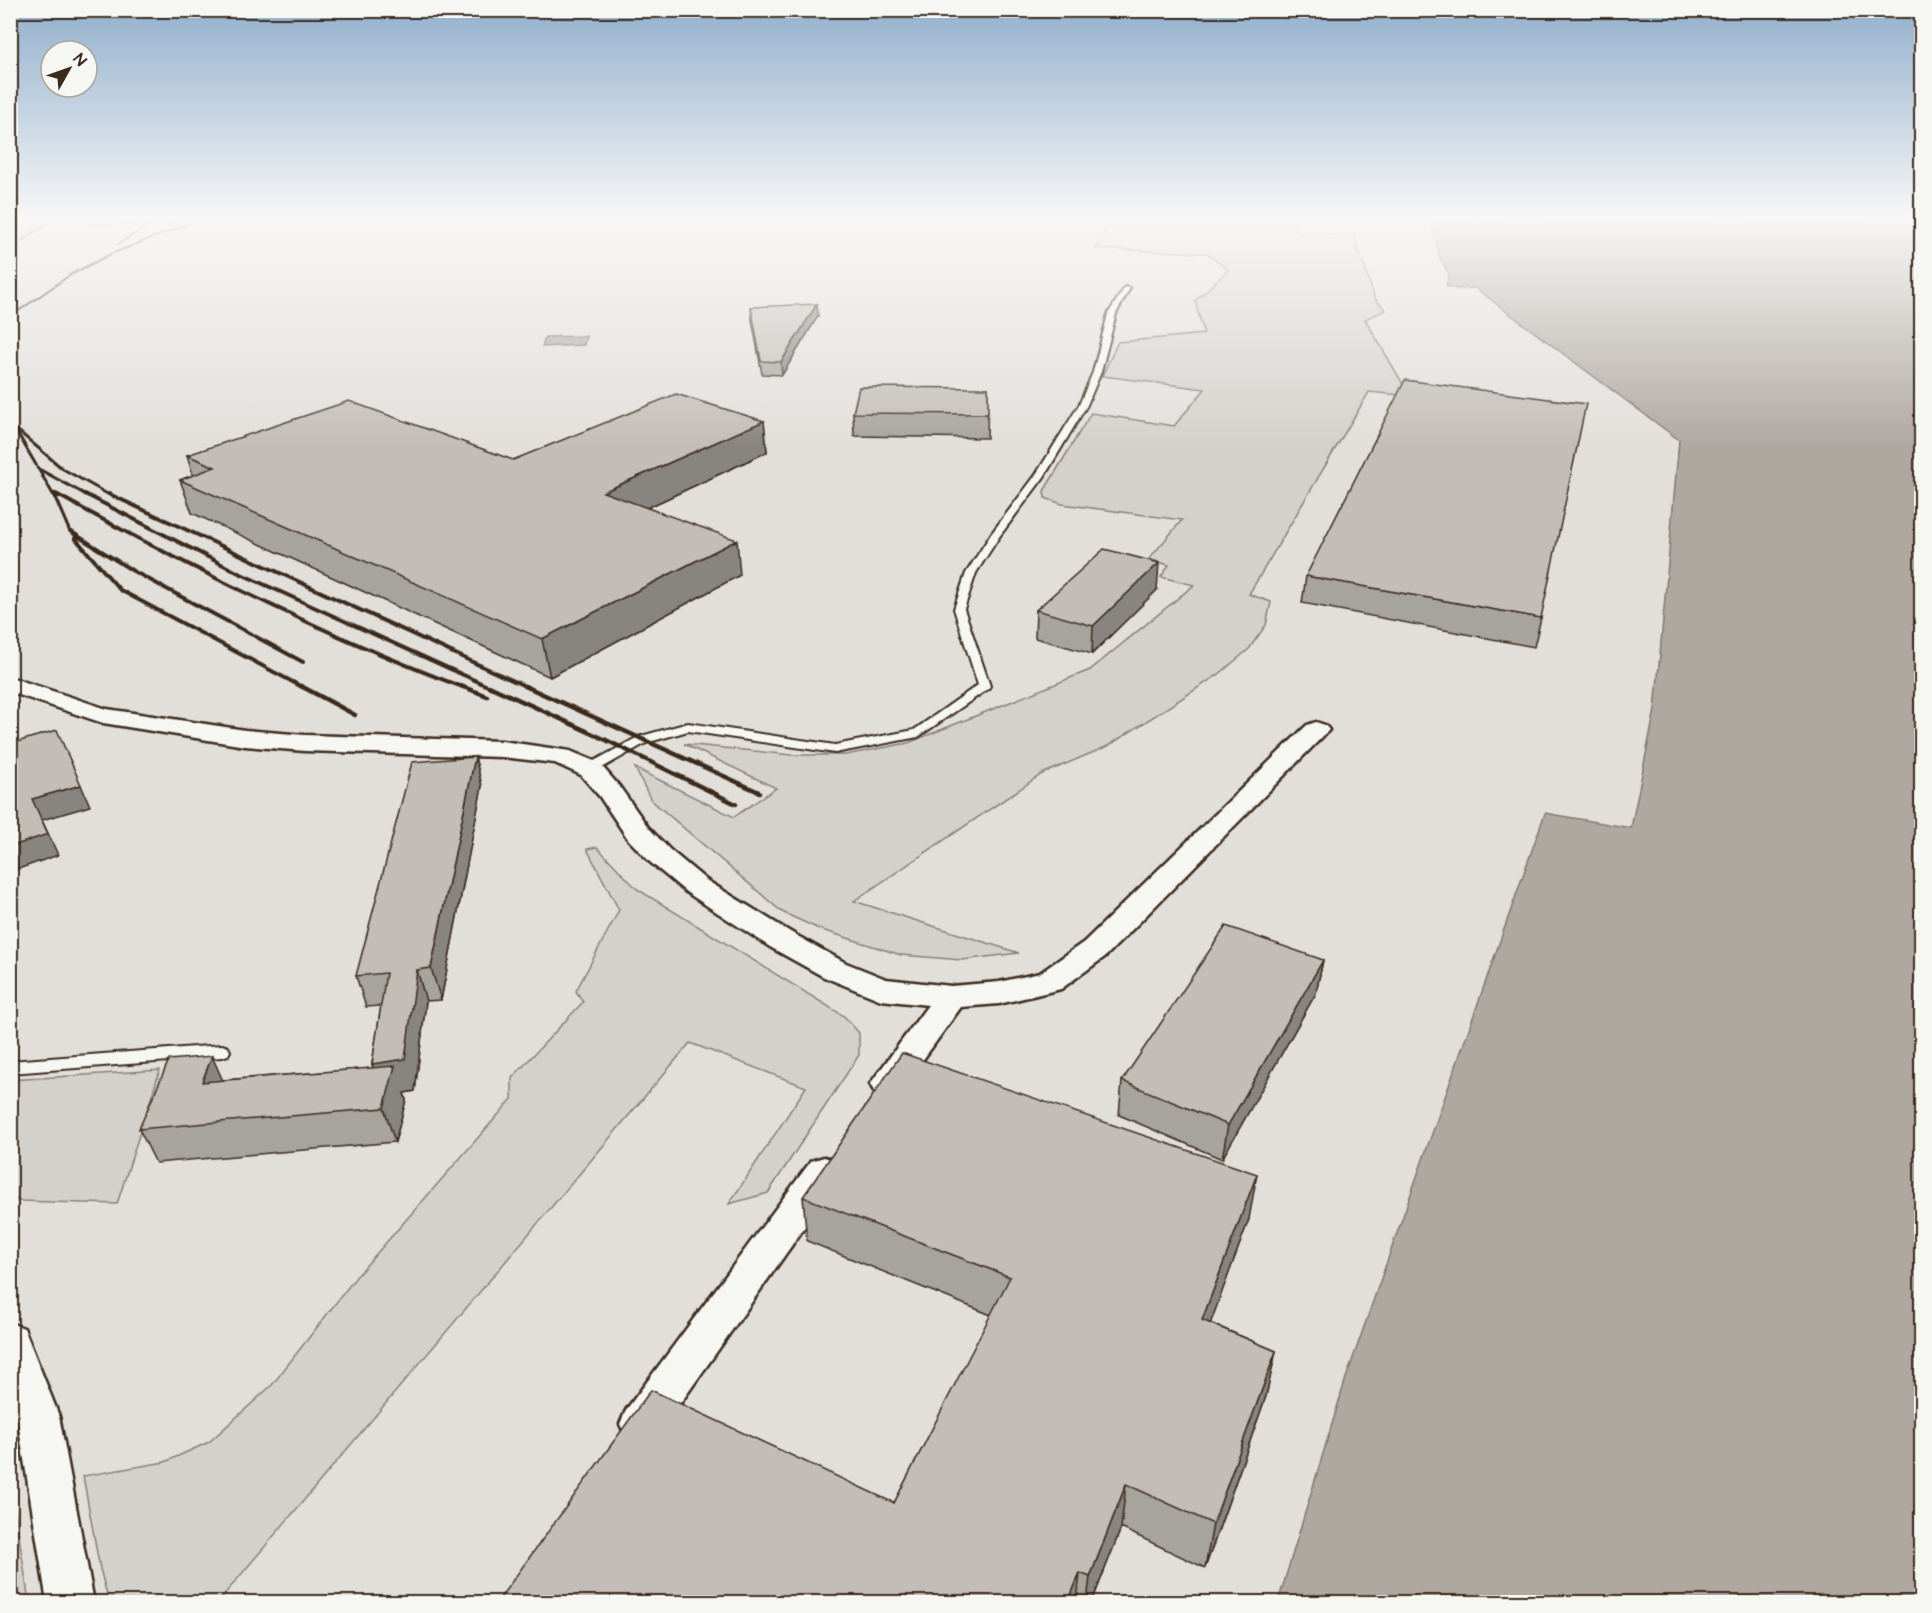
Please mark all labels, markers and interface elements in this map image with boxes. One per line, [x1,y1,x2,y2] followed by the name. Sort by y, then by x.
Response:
[39,39,99,99] north arrow
[68,49,91,71] text: N

